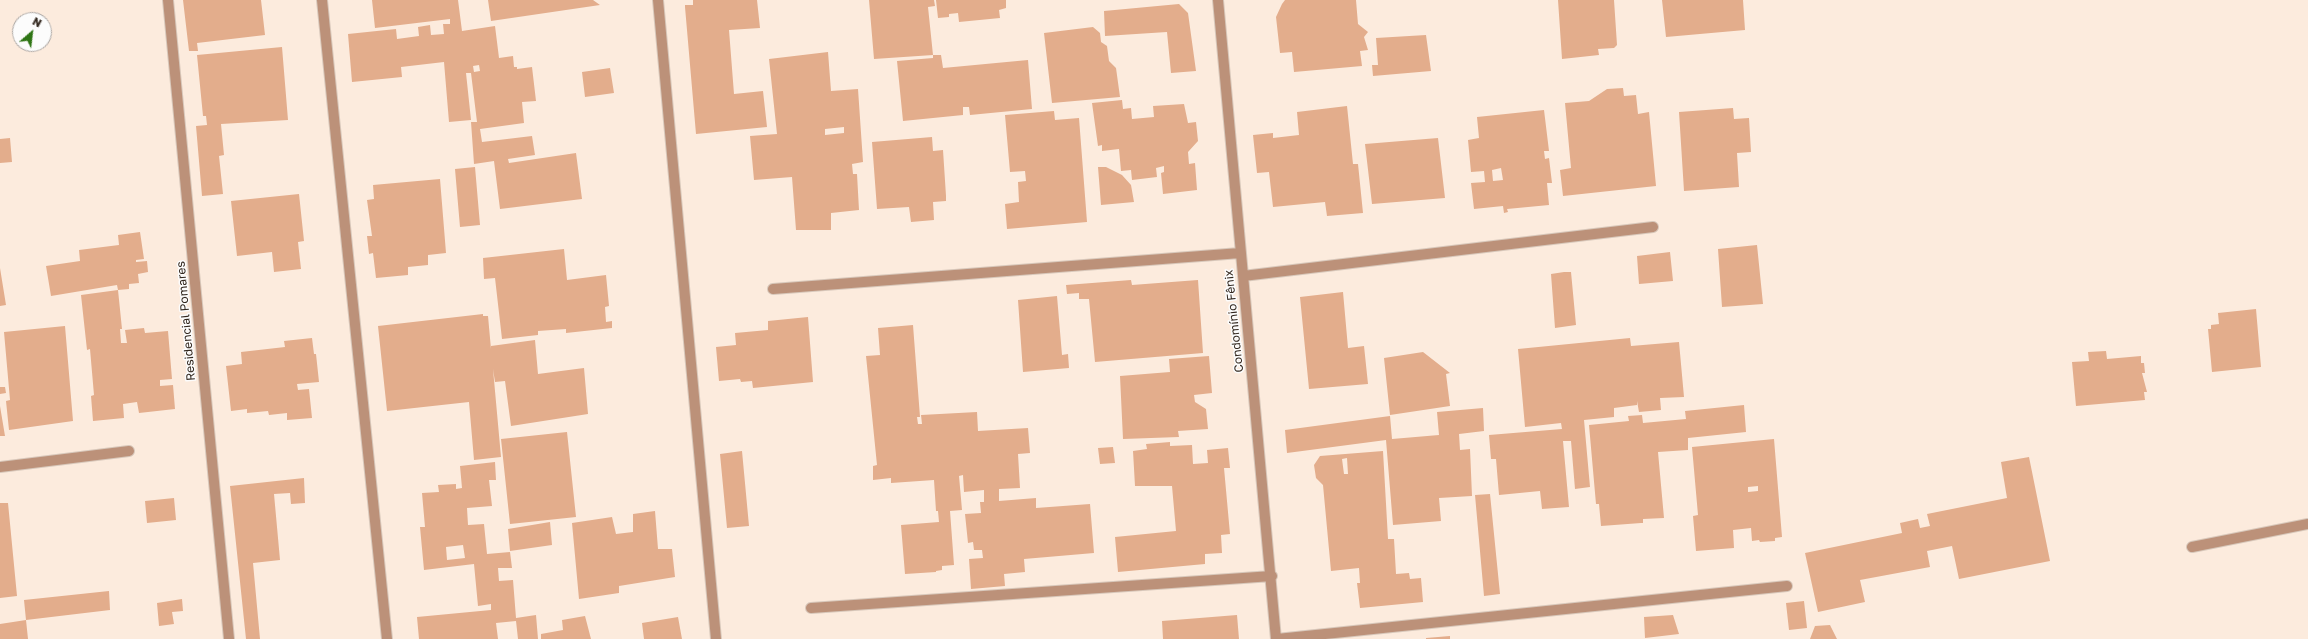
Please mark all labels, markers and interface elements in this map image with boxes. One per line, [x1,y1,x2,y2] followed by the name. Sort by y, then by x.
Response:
[12,12,52,52] north arrow
[31,14,44,30] text: N
[174,261,198,381] street label: Residencial Pomares
[1221,269,1247,373] street label: Condomínio Fênix

